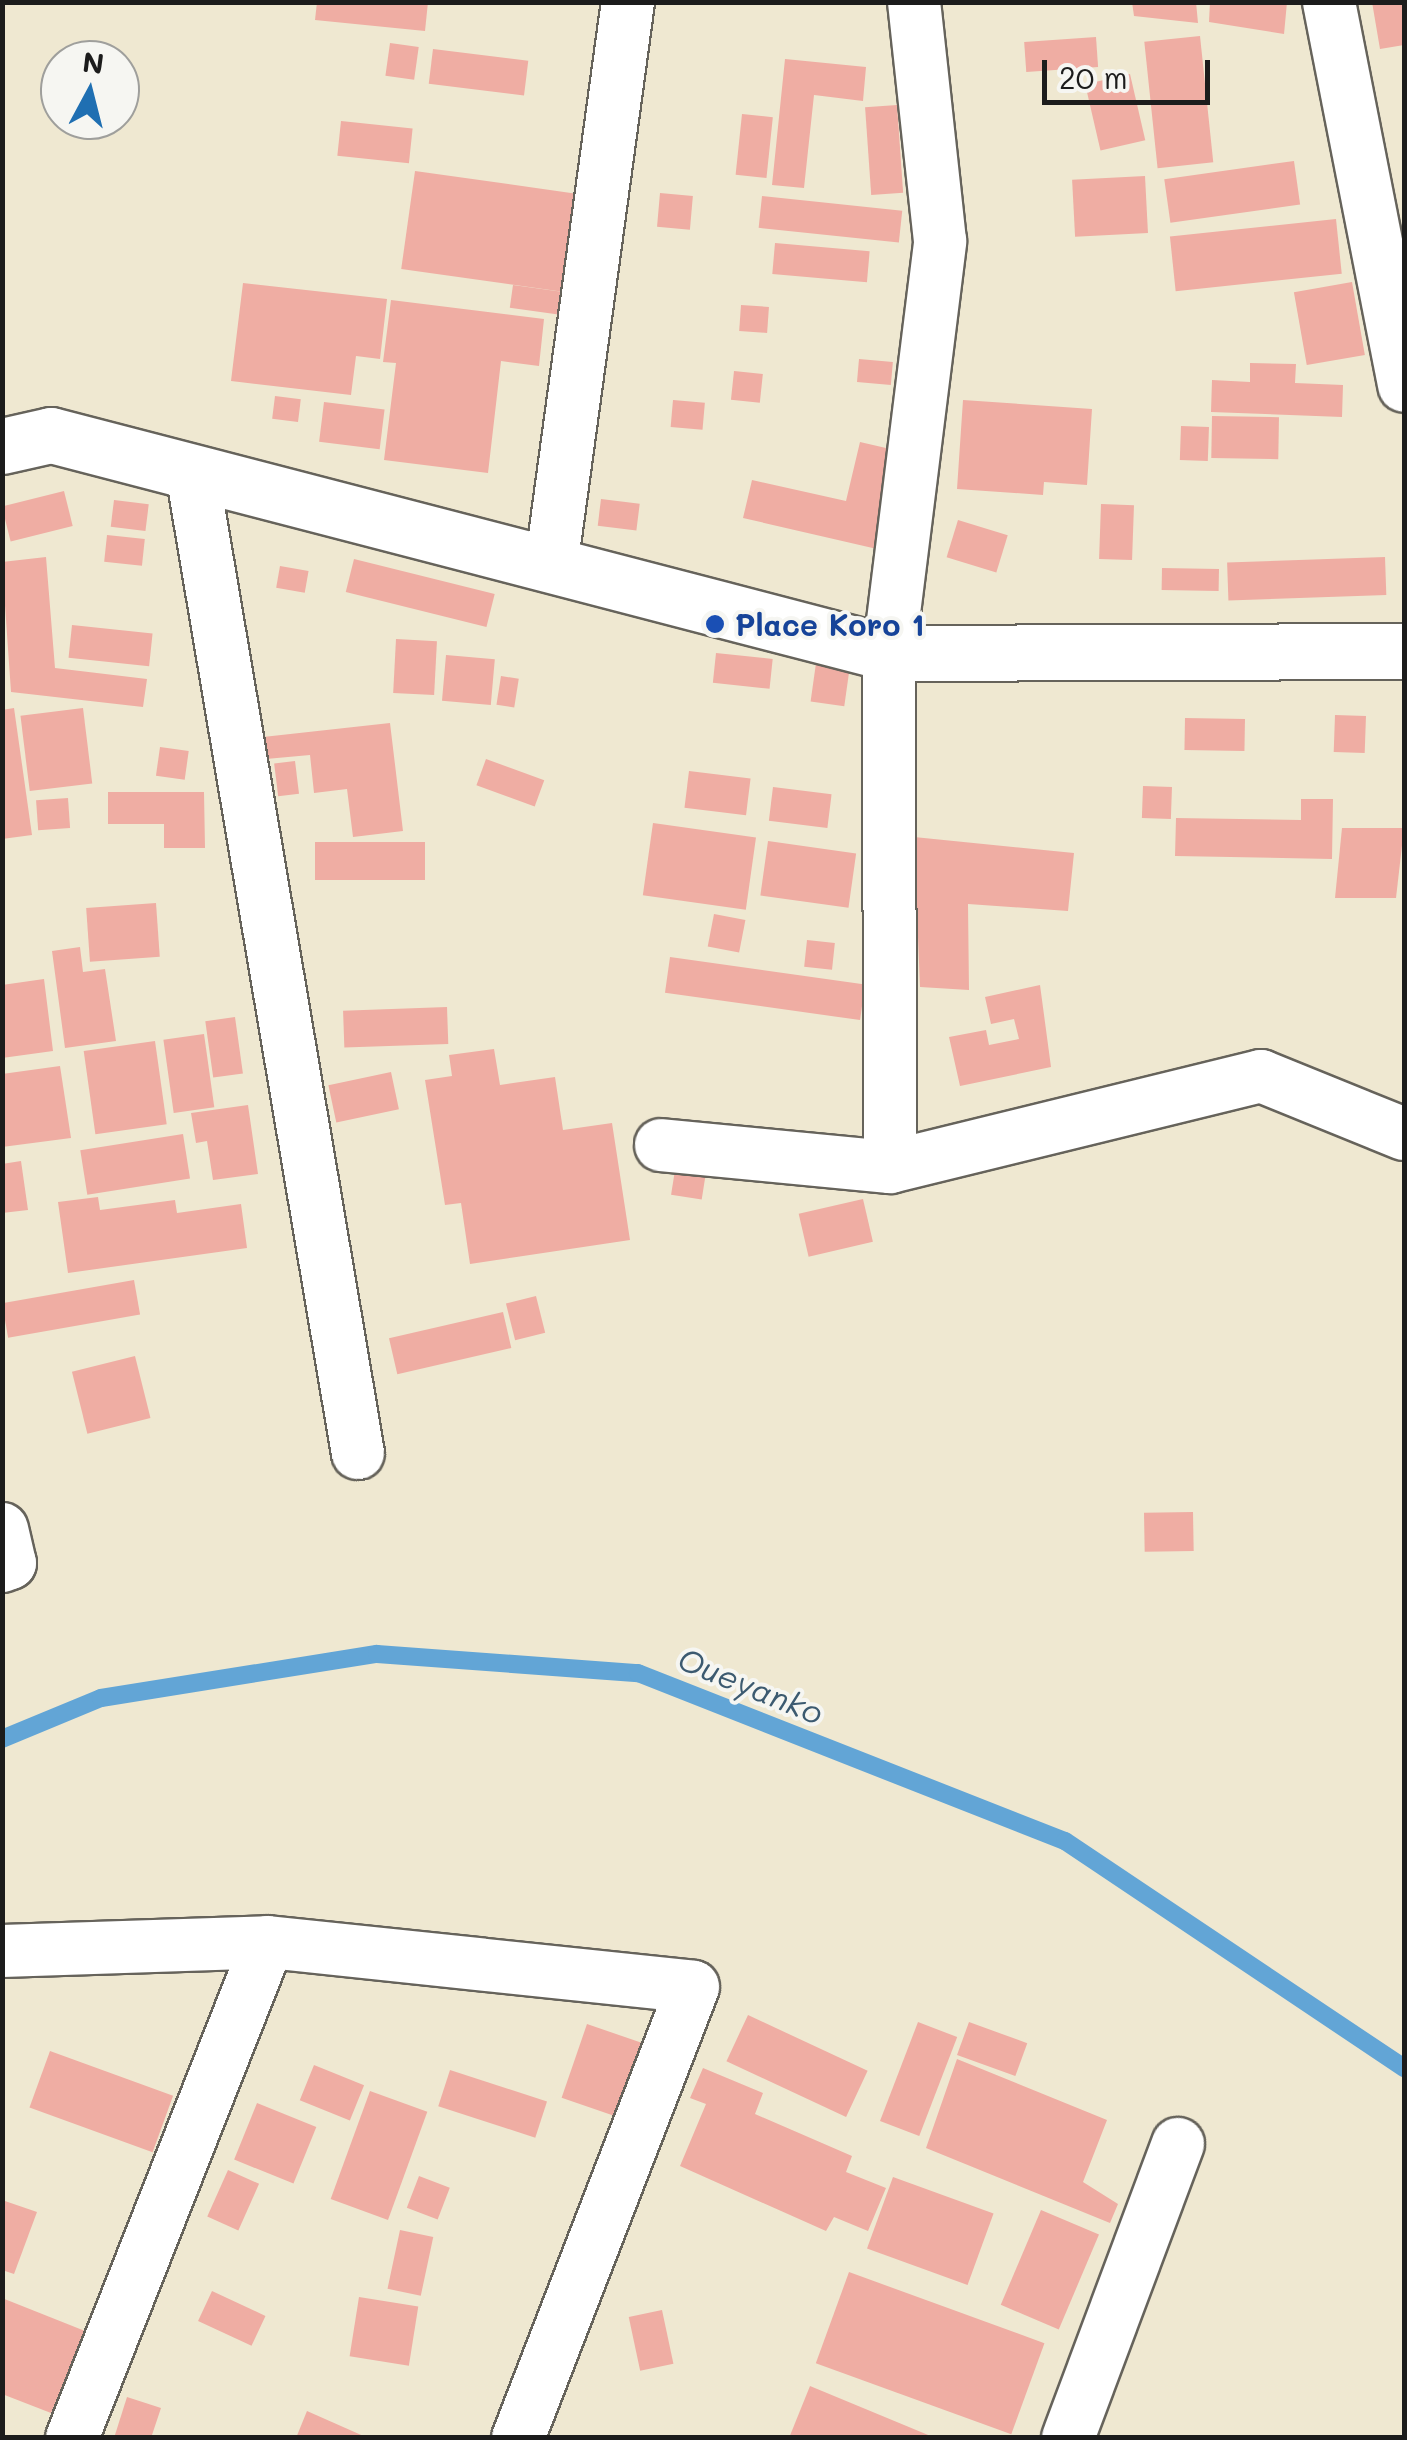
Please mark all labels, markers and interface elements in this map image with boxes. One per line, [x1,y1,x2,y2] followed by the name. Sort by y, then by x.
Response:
[40,40,140,140] north arrow
[1047,40,1214,102] scale bar
[81,43,106,81] text: N
[1059,57,1128,97] text: 20 m
[735,606,925,642] place label: Place Koro 1
[704,613,726,635] marker: Place Koro 1
[673,1639,829,1731] water label: Oueyanko

